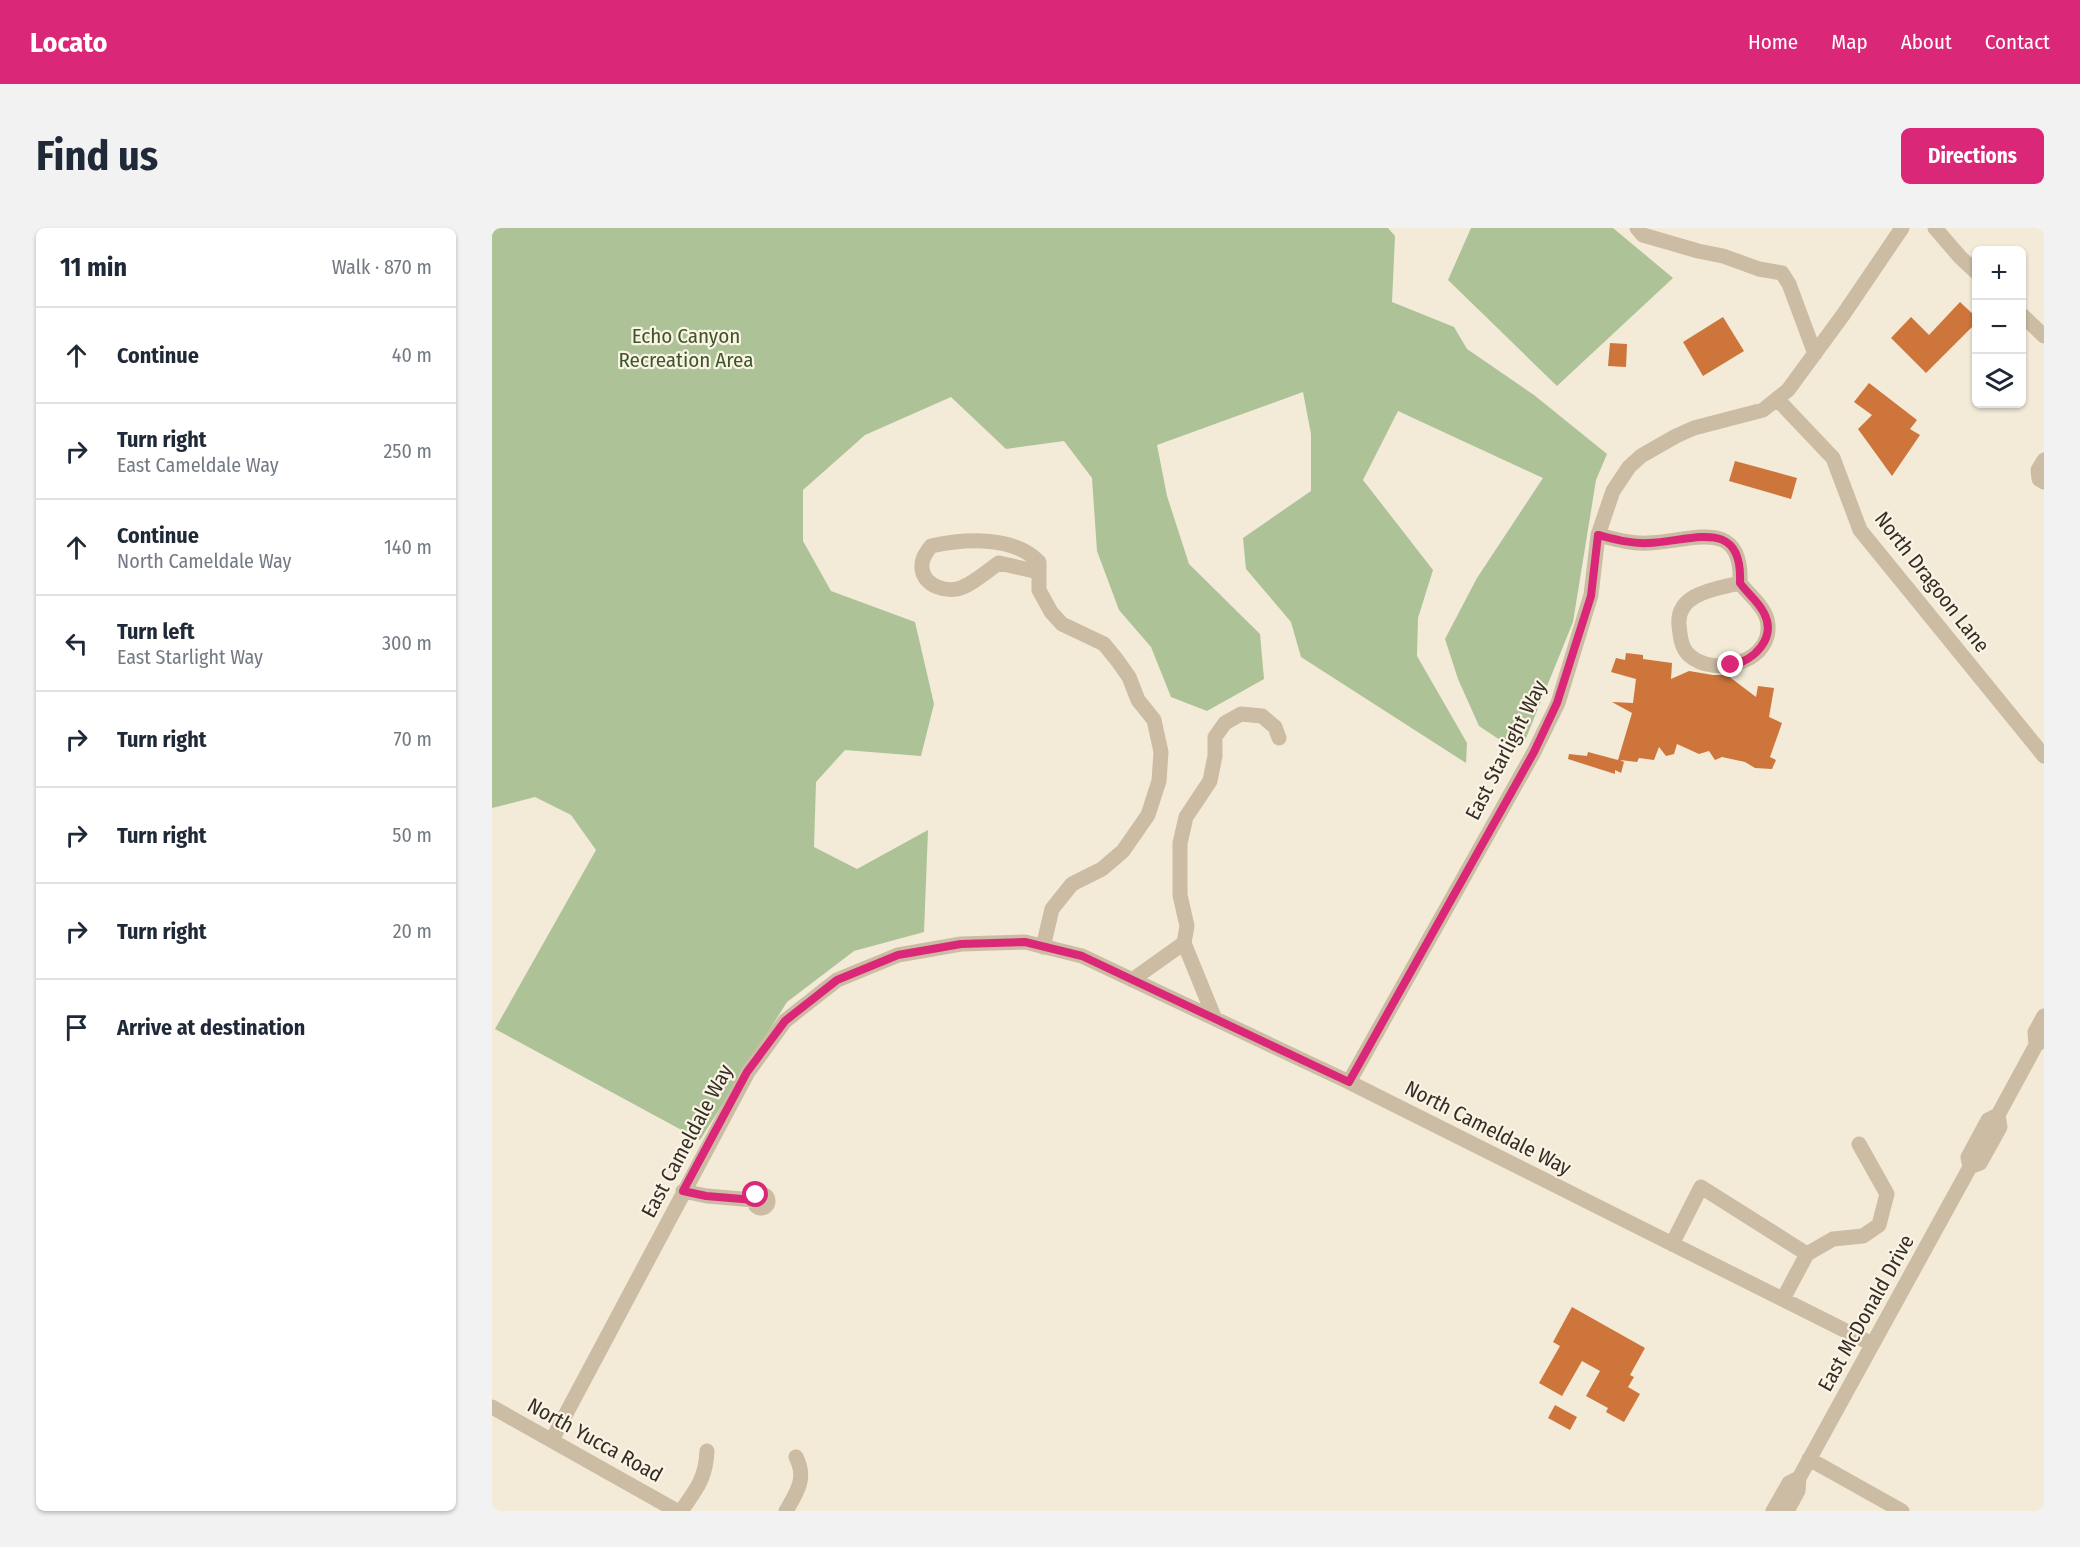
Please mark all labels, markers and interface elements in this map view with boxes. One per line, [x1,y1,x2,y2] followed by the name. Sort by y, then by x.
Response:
[30,26,108,59] text: Locato
[1748,29,1798,55] text: Home
[1831,29,1868,55] text: Map
[1901,29,1952,55] text: About
[1985,29,2050,55] text: Contact
[1901,128,2044,184] button: Directions
[36,131,158,181] text: Find us
[1972,246,2026,408] map controls
[1972,246,2026,300] button: +
[60,252,127,283] text: 11 min
[332,255,432,279] text: Walk · 870 m
[1972,300,2026,354] button: −
[618,323,754,373] park label: Echo Canyon Recreation Area
[60,339,93,372] icon: ahead
[117,342,199,369] text: Continue
[392,343,432,367] text: 40 m
[1972,354,2026,408] button: layers
[117,426,206,453] text: Turn right
[60,435,93,468] icon: right
[384,439,432,463] text: 250 m
[117,453,279,477] text: East Cameldale Way
[1869,506,1995,658] street label: North Dragoon Lane
[117,522,199,549] text: Continue
[60,531,93,564] icon: ahead
[384,535,432,559] text: 140 m
[117,549,292,573] text: North Cameldale Way
[117,618,195,645] text: Turn left
[60,627,93,660] icon: left
[382,631,432,655] text: 300 m
[117,645,263,669] text: East Starlight Way
[1717,651,1743,677] route end
[1460,675,1553,824] street label: East Starlight Way
[60,723,93,756] icon: right
[117,726,206,753] text: Turn right
[394,727,432,751] text: 70 m
[60,819,93,852] icon: right
[117,822,206,849] text: Turn right
[392,823,432,847] text: 50 m
[60,915,93,948] icon: right
[117,918,206,945] text: Turn right
[393,919,432,943] text: 20 m
[60,1011,93,1044] icon: arrive
[117,1014,305,1041] text: Arrive at destination
[636,1059,739,1222] street label: East Cameldale Way
[1400,1075,1576,1181] street label: North Cameldale Way
[742,1181,768,1207] route start
[1812,1230,1920,1396] street label: East McDonald Drive
[523,1392,667,1488] street label: North Yucca Road

